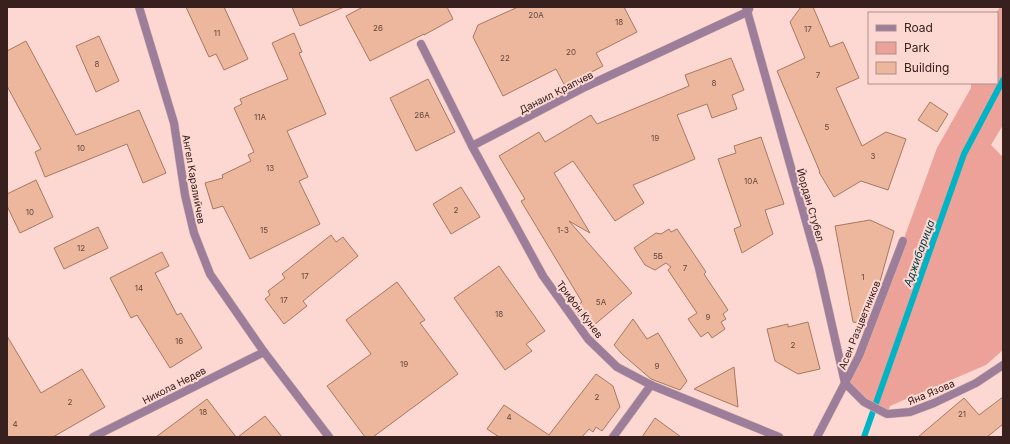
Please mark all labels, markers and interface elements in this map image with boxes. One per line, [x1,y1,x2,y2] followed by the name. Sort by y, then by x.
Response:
[528,10,544,20] house number: 20А
[868,12,998,84] legend
[615,17,623,27] house number: 18
[904,20,933,35] text: Road
[373,23,383,33] house number: 26
[804,24,812,34] house number: 17
[214,28,220,38] house number: 11
[904,40,930,55] text: Park
[566,47,576,57] house number: 20
[500,53,510,63] house number: 22
[95,59,100,69] house number: 8
[904,60,949,75] text: Building
[517,68,595,116] street label: Данаил Крапчев
[816,70,821,80] house number: 7
[712,78,717,88] house number: 8
[414,110,430,120] house number: 26A
[254,112,266,122] house number: 11А
[825,122,830,132] house number: 5
[180,133,208,225] street label: Ангел Каралийчев
[651,133,659,143] house number: 19
[77,143,85,153] house number: 10
[871,151,876,161] house number: 3
[266,163,274,173] house number: 13
[795,167,828,243] street label: Йордан Стубел
[744,176,758,186] house number: 10А
[454,205,459,215] house number: 2
[26,207,34,217] house number: 10
[900,218,938,289] water label: Аджибарица
[260,225,268,235] house number: 15
[557,225,569,235] house number: 1-3
[77,243,85,253] house number: 12
[653,251,663,261] house number: 5Б
[683,263,688,273] house number: 7
[301,271,309,281] house number: 17
[861,272,865,282] house number: 1
[554,278,606,340] street label: Трифон Кунев
[836,278,882,371] street label: Асен Разцветников
[135,283,143,293] house number: 14
[280,295,288,305] house number: 17
[596,297,607,307] house number: 5А
[495,309,503,319] house number: 18
[706,312,711,322] house number: 9
[175,336,183,346] house number: 16
[791,340,796,350] house number: 2
[400,359,408,369] house number: 19
[655,361,660,371] house number: 9
[140,364,208,406] street label: Никола Недев
[906,377,956,407] street label: Яна Язова
[595,392,600,402] house number: 2
[68,397,73,407] house number: 2
[199,407,207,417] house number: 18
[958,409,966,419] house number: 21
[506,412,512,422] house number: 4
[12,419,18,429] house number: 4

